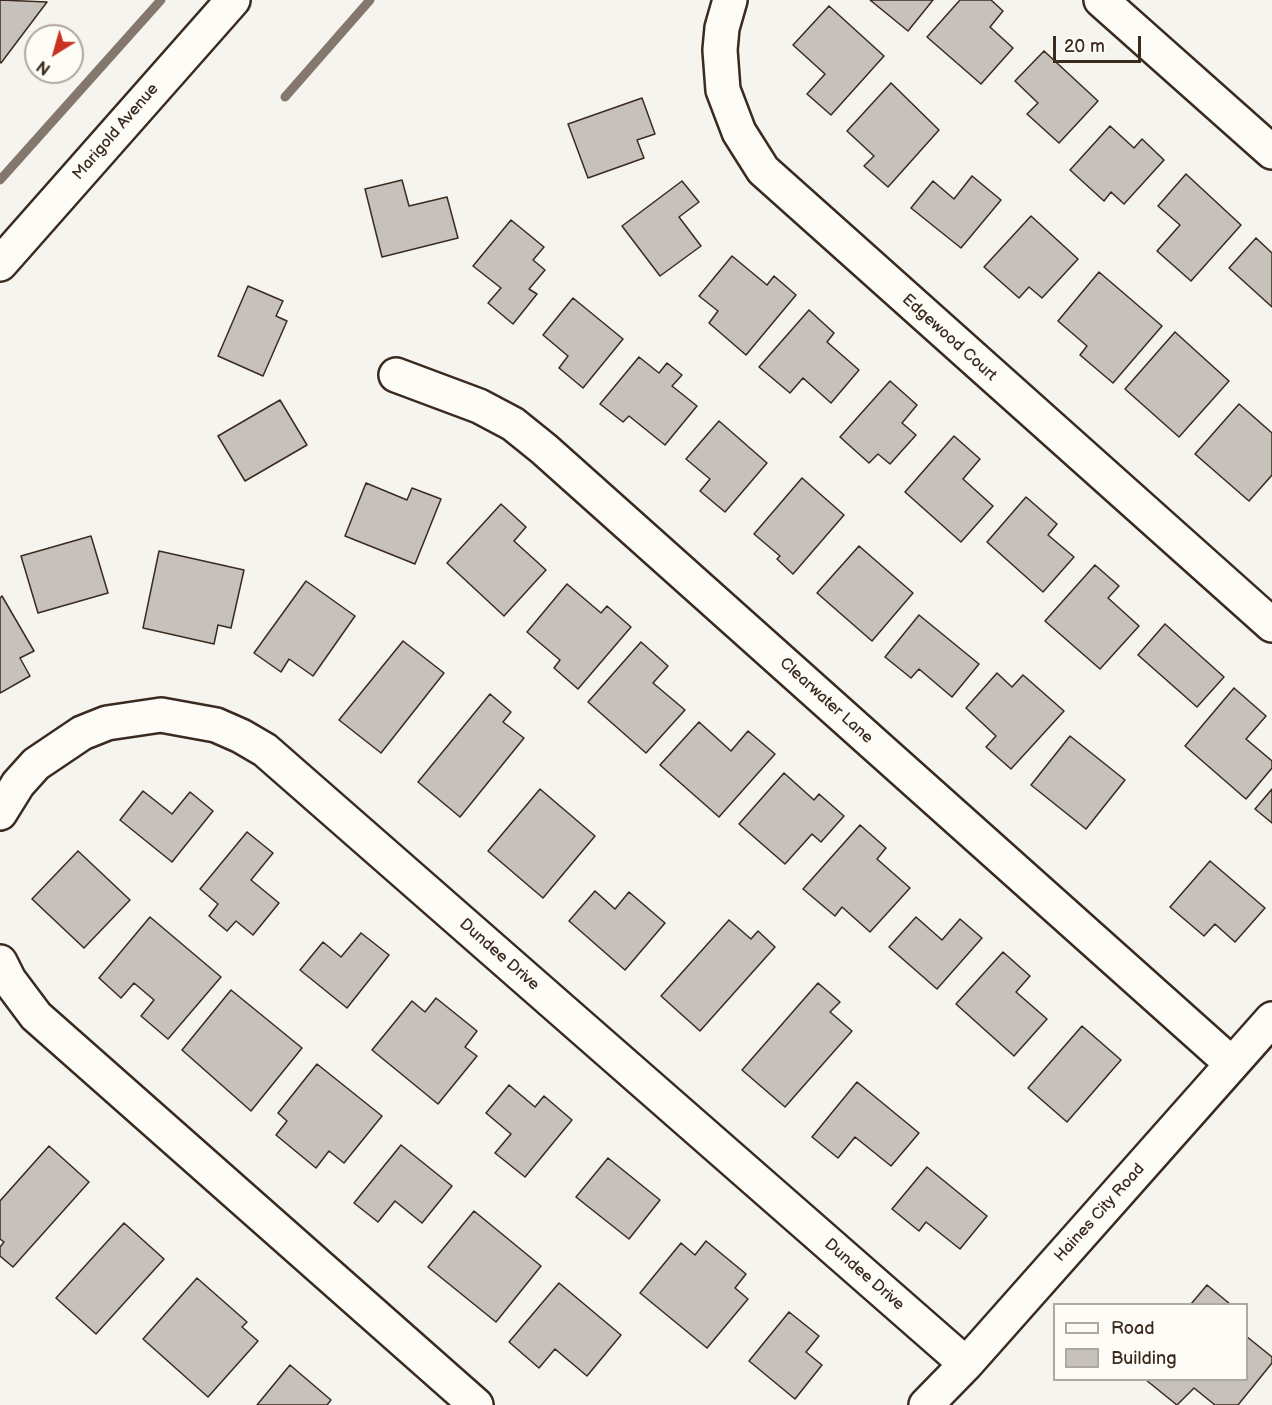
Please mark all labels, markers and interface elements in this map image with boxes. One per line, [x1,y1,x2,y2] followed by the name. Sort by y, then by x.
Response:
[24,24,84,84] north arrow
[1056,24,1144,62] scale bar
[1064,36,1105,57] text: 20 m
[34,56,55,78] text: N
[69,80,163,184] street label: Marigold Avenue
[898,290,1000,386] street label: Edgewood Court
[775,654,877,748] street label: Clearwater Lane
[455,915,543,995] street label: Dundee Drive
[1051,1160,1149,1266] street label: Haines City Road
[820,1235,908,1315] street label: Dundee Drive
[1053,1303,1248,1381] legend
[1111,1318,1155,1339] text: Road
[1111,1348,1177,1369] text: Building

